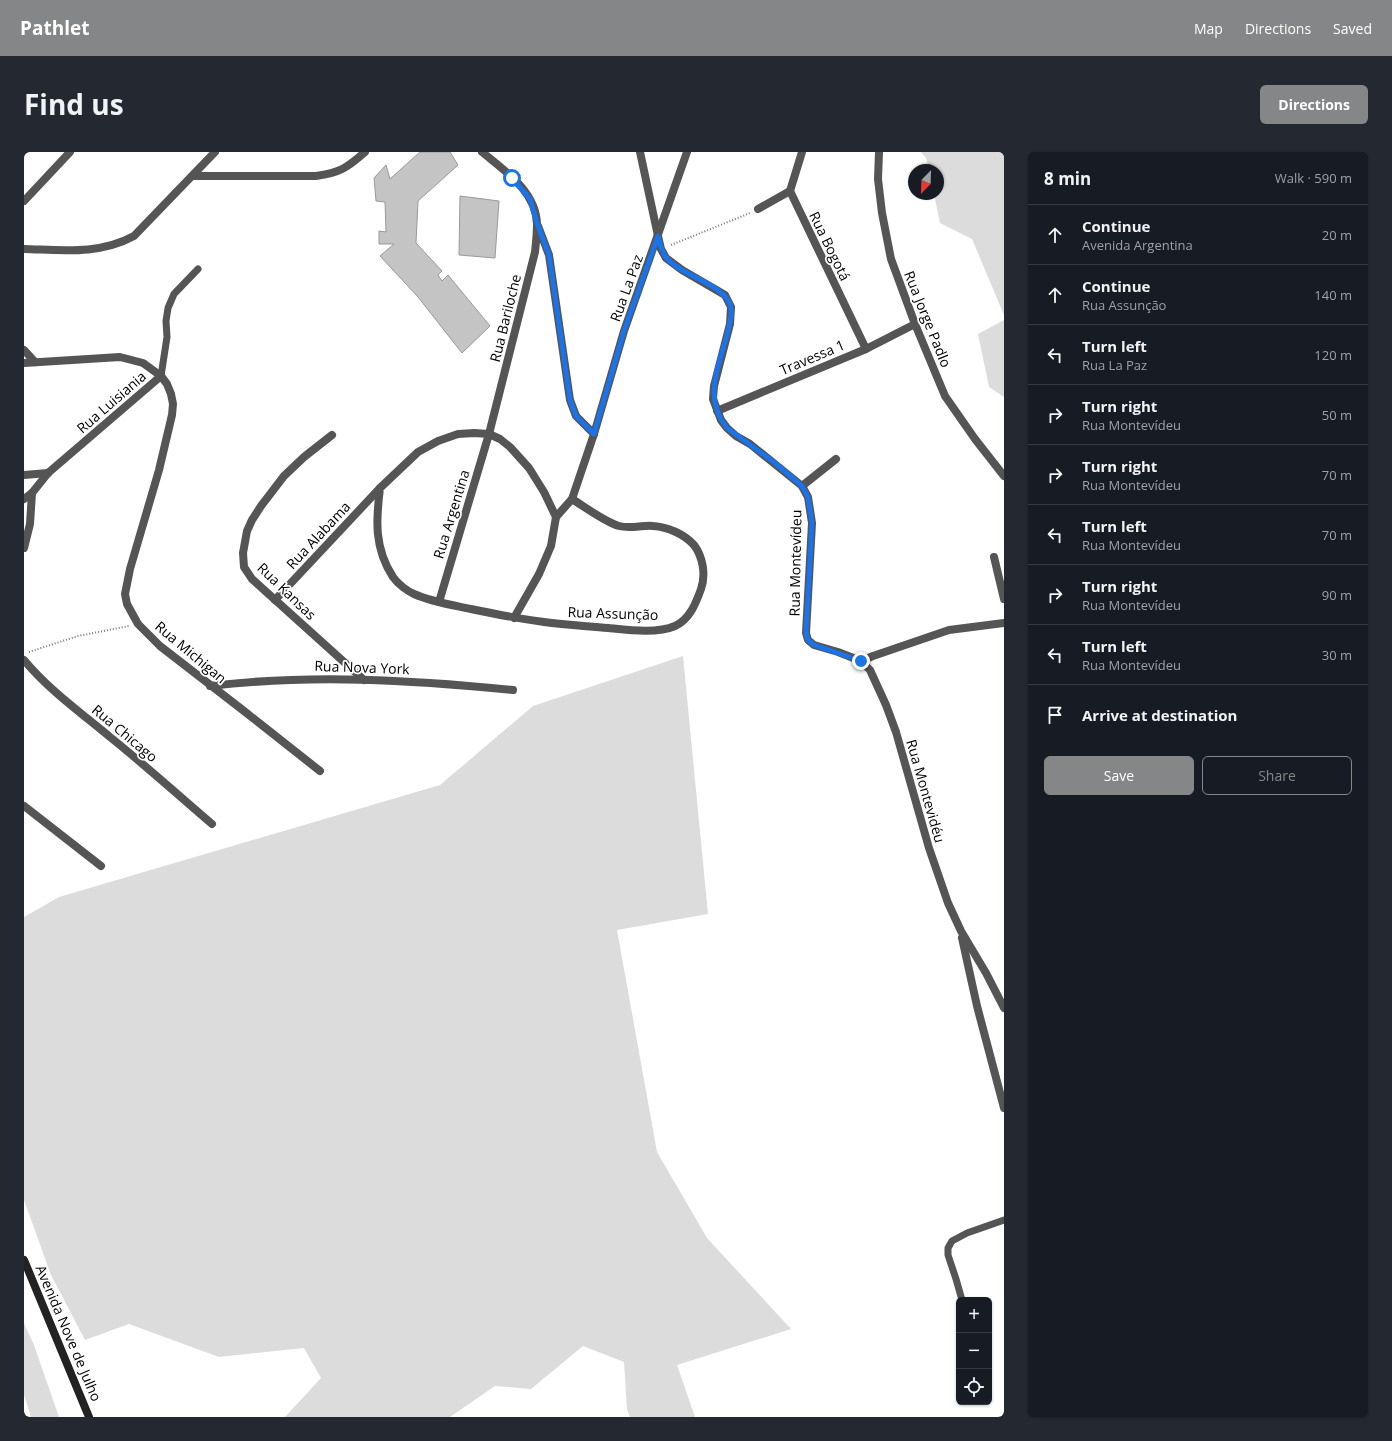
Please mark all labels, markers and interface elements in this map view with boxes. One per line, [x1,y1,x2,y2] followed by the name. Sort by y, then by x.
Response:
[20,15,89,41] text: Pathlet
[1194,19,1223,38] text: Map
[1245,19,1311,38] text: Directions
[1333,19,1372,38] text: Saved
[24,85,124,123] text: Find us
[1260,85,1368,124] button: Directions
[908,164,944,200] north arrow
[1044,167,1091,190] text: 8 min
[503,169,521,187] route start
[1275,169,1352,187] text: Walk · 590 m
[805,208,855,284] street label: Rua Bogotá
[1082,216,1150,236] text: Continue
[1044,224,1066,246] icon: ahead
[1322,226,1352,244] text: 20 m
[1082,236,1193,254] text: Avenida Argentina
[605,251,647,324] street label: Rua La Paz
[900,268,956,370] street label: Rua Jorge Padlo
[485,272,525,364] street label: Rua Bariloche
[1082,276,1150,296] text: Continue
[1044,284,1066,306] icon: ahead
[1314,286,1352,304] text: 140 m
[1082,296,1166,314] text: Rua Assunção
[777,335,847,379] street label: Travessa 1
[1082,336,1147,356] text: Turn left
[1044,344,1066,366] icon: left
[1314,346,1352,364] text: 120 m
[1082,356,1147,374] text: Rua La Paz
[72,367,150,437] street label: Rua Luisiania
[1082,396,1157,416] text: Turn right
[1044,404,1066,426] icon: right
[1322,406,1352,424] text: 50 m
[1082,416,1181,434] text: Rua Montevídeu
[1082,456,1157,476] text: Turn right
[1044,464,1066,486] icon: right
[1322,466,1352,484] text: 70 m
[428,467,474,561] street label: Rua Argentina
[1082,476,1181,494] text: Rua Montevídeu
[282,497,354,573] street label: Rua Alabama
[785,510,805,616] street label: Rua Montevídeu
[1082,516,1147,536] text: Turn left
[1044,524,1066,546] icon: left
[1322,526,1352,544] text: 70 m
[1082,536,1181,554] text: Rua Montevídeu
[254,558,321,624] street label: Rua Kansas
[1082,576,1157,596] text: Turn right
[1044,584,1066,606] icon: right
[1322,586,1352,604] text: 90 m
[1082,596,1181,614] text: Rua Montevídeu
[567,602,659,624] street label: Rua Assunção
[151,617,231,687] street label: Rua Michigan
[1082,636,1147,656] text: Turn left
[1044,644,1066,666] icon: left
[1322,646,1352,664] text: 30 m
[852,652,870,670] route end
[314,656,411,678] street label: Rua Nova York
[1082,656,1181,674] text: Rua Montevídeu
[88,700,162,766] street label: Rua Chicago
[1044,704,1066,726] icon: arrive
[1082,705,1237,725] text: Arrive at destination
[902,737,950,845] street label: Rua Montevidéu
[1044,756,1194,795] button: Save
[1202,756,1352,795] button: Share
[32,1262,106,1404] street label: Avenida Nove de Julho
[956,1297,992,1405] map controls
[956,1297,992,1333] button: +
[956,1333,992,1369] button: −
[956,1369,992,1405] button: locate

